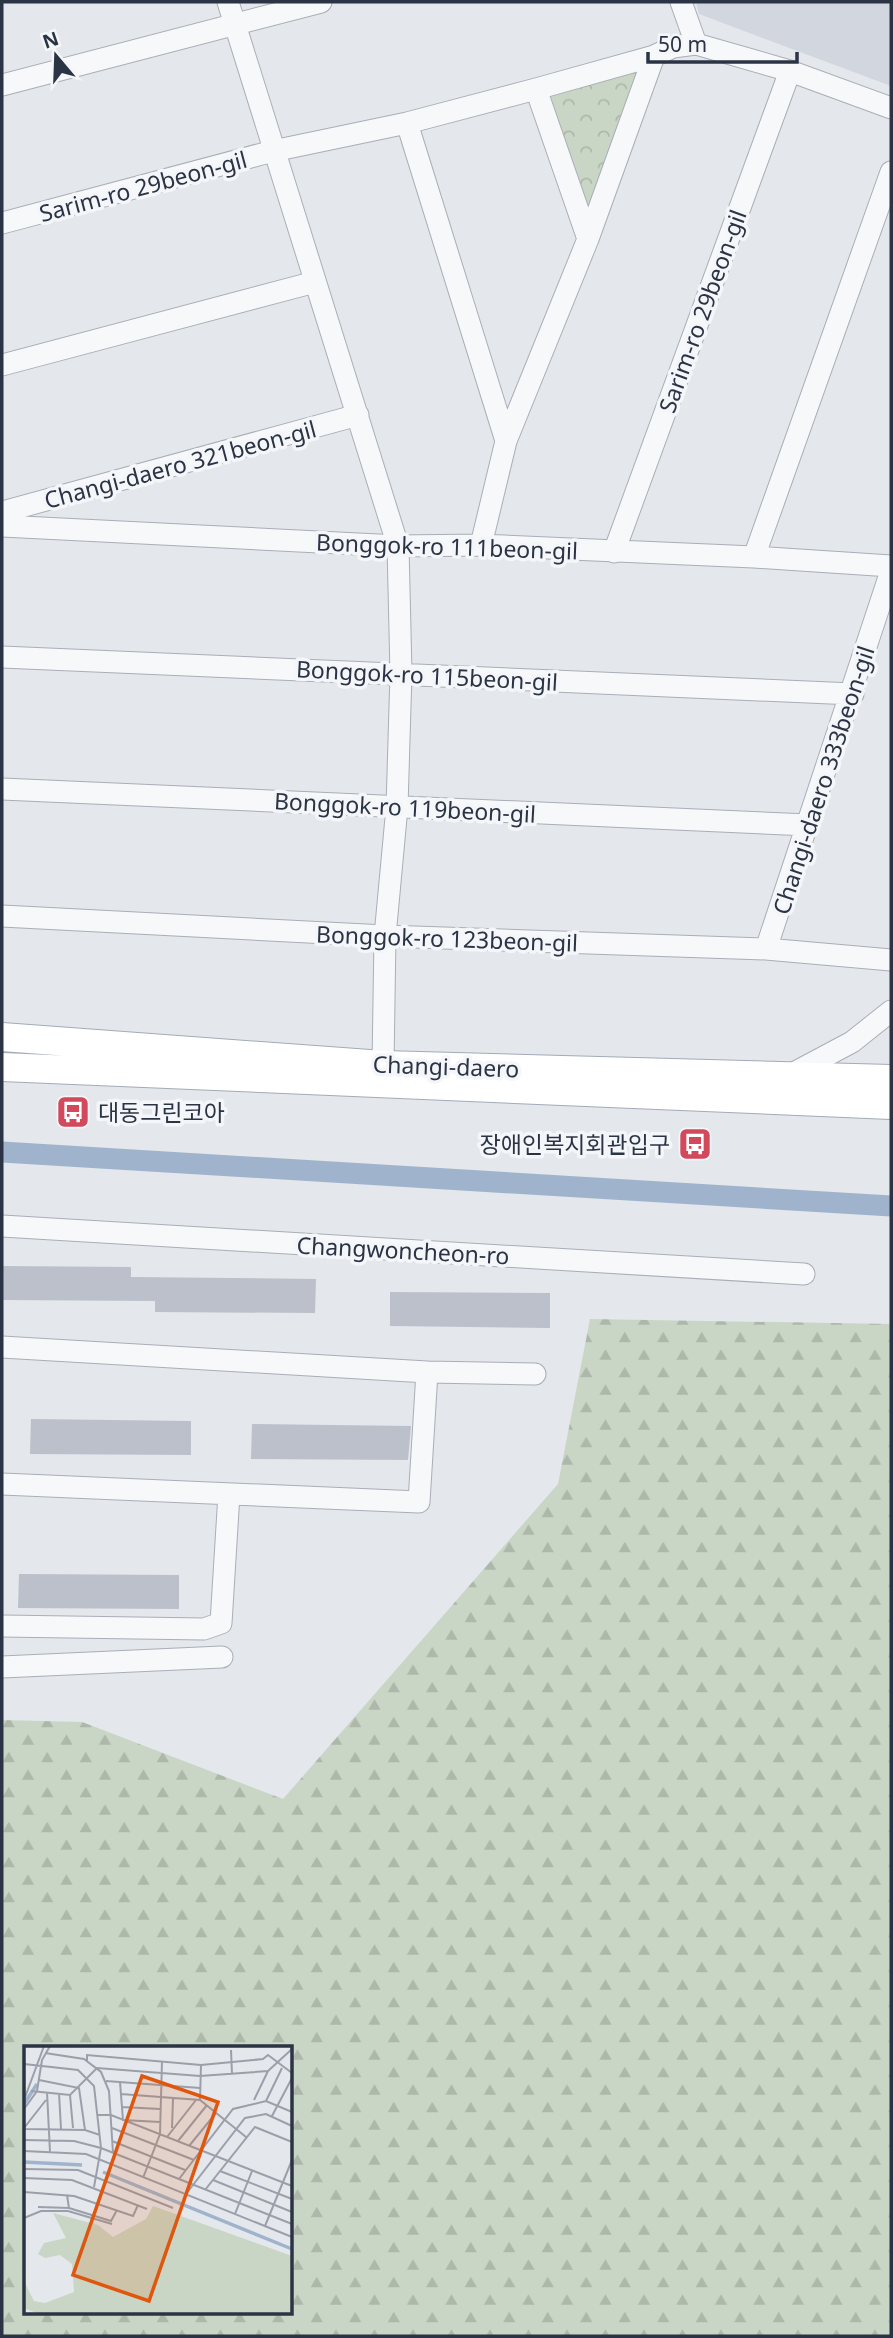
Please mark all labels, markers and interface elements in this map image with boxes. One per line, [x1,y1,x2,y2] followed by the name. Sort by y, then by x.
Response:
[21,21,91,91] north arrow
[648,21,797,65] scale bar
[39,25,62,55] text: N
[658,30,707,58] text: 50 m
[36,143,250,229] street label: Sarim-ro 29beon-gil
[650,205,754,417] street label: Sarim-ro 29beon-gil
[40,412,320,516] street label: Changi-daero 321beon-gil
[315,525,579,567] street label: Bonggok-ro 111beon-gil
[764,642,882,918] street label: Changi-daero 333beon-gil
[295,652,559,698] street label: Bonggok-ro 115beon-gil
[273,784,537,830] street label: Bonggok-ro 119beon-gil
[315,917,579,959] street label: Bonggok-ro 123beon-gil
[372,1047,520,1085] street label: Changi-daero
[54,1093,92,1131] bus stop icon: 대동그린코아
[98,1096,225,1128] place label: 대동그린코아
[676,1125,714,1163] bus stop icon: 장애인복지회관입구
[480,1128,670,1160] place label: 장애인복지회관입구
[296,1228,510,1272] street label: Changwoncheon-ro
[24,2046,292,2314] inset map

